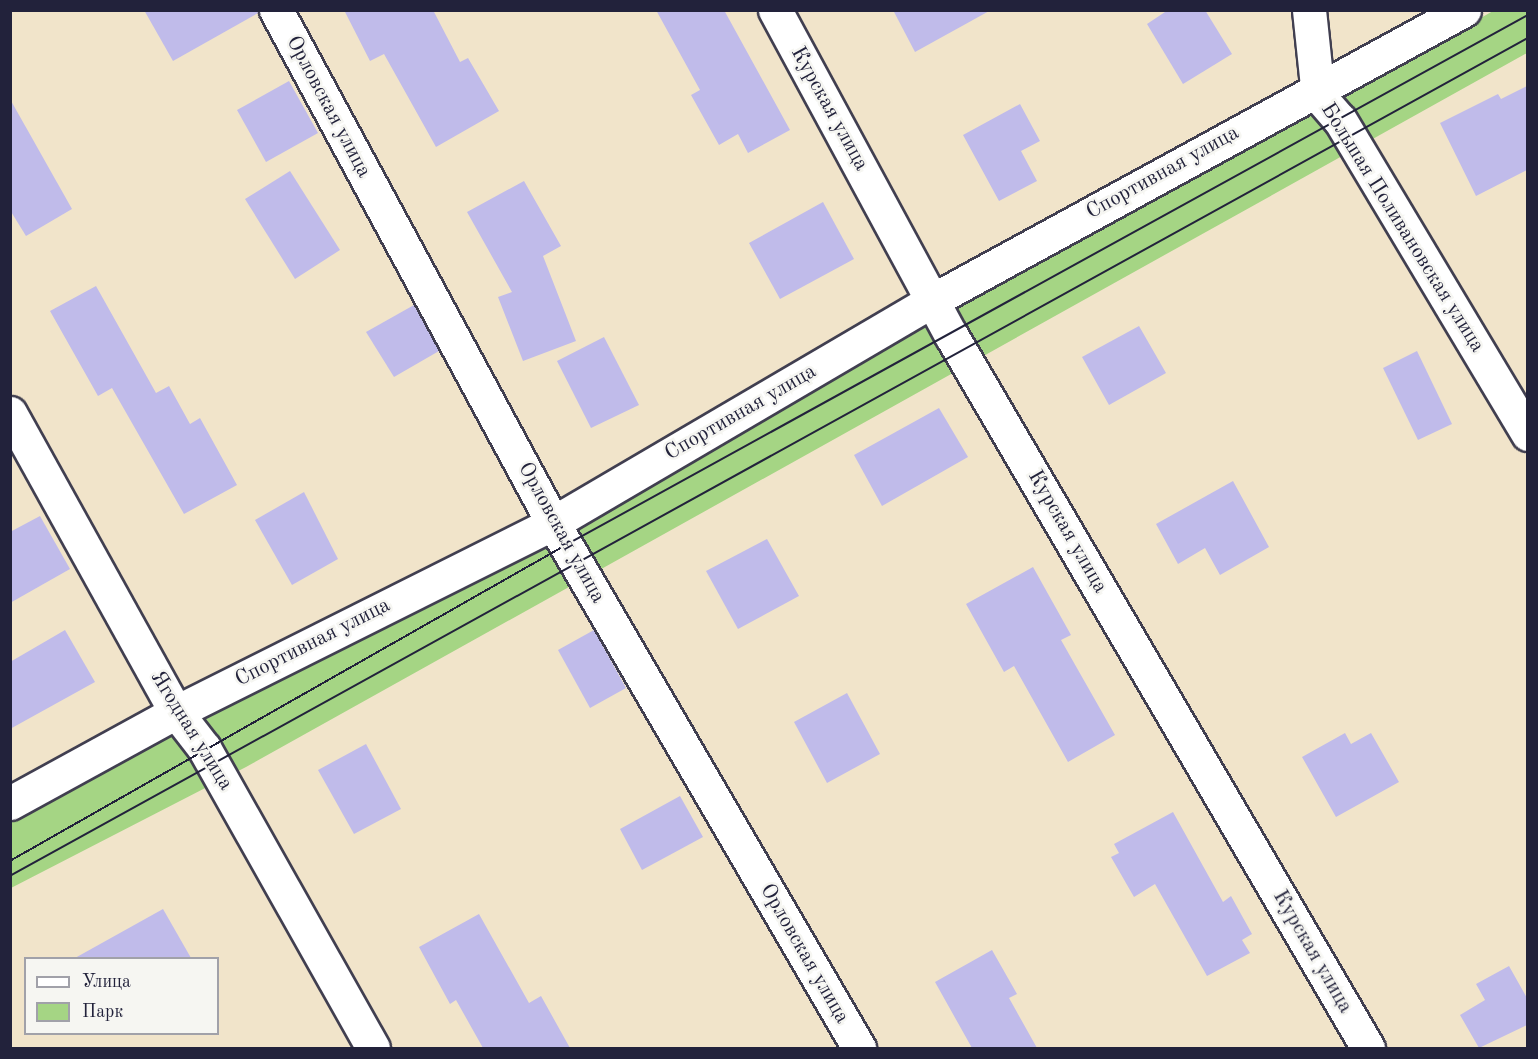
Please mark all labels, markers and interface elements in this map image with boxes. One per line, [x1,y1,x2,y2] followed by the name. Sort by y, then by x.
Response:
[280,32,376,182] street label: Орловская улица
[785,43,873,175] street label: Курская улица
[1315,99,1489,357] street label: Большая Поливановская улица
[1082,121,1244,225] street label: Спортивная улица
[661,359,821,467] street label: Спортивная улица
[512,458,610,608] street label: Орловская улица
[1022,466,1112,598] street label: Курская улица
[231,593,395,693] street label: Спортивная улица
[144,667,238,795] street label: Ягодная улица
[754,880,854,1028] street label: Орловская улица
[1267,886,1357,1018] street label: Курская улица
[24,957,219,1035] legend
[82,973,131,991] text: Улица
[82,1003,123,1021] text: Парк

